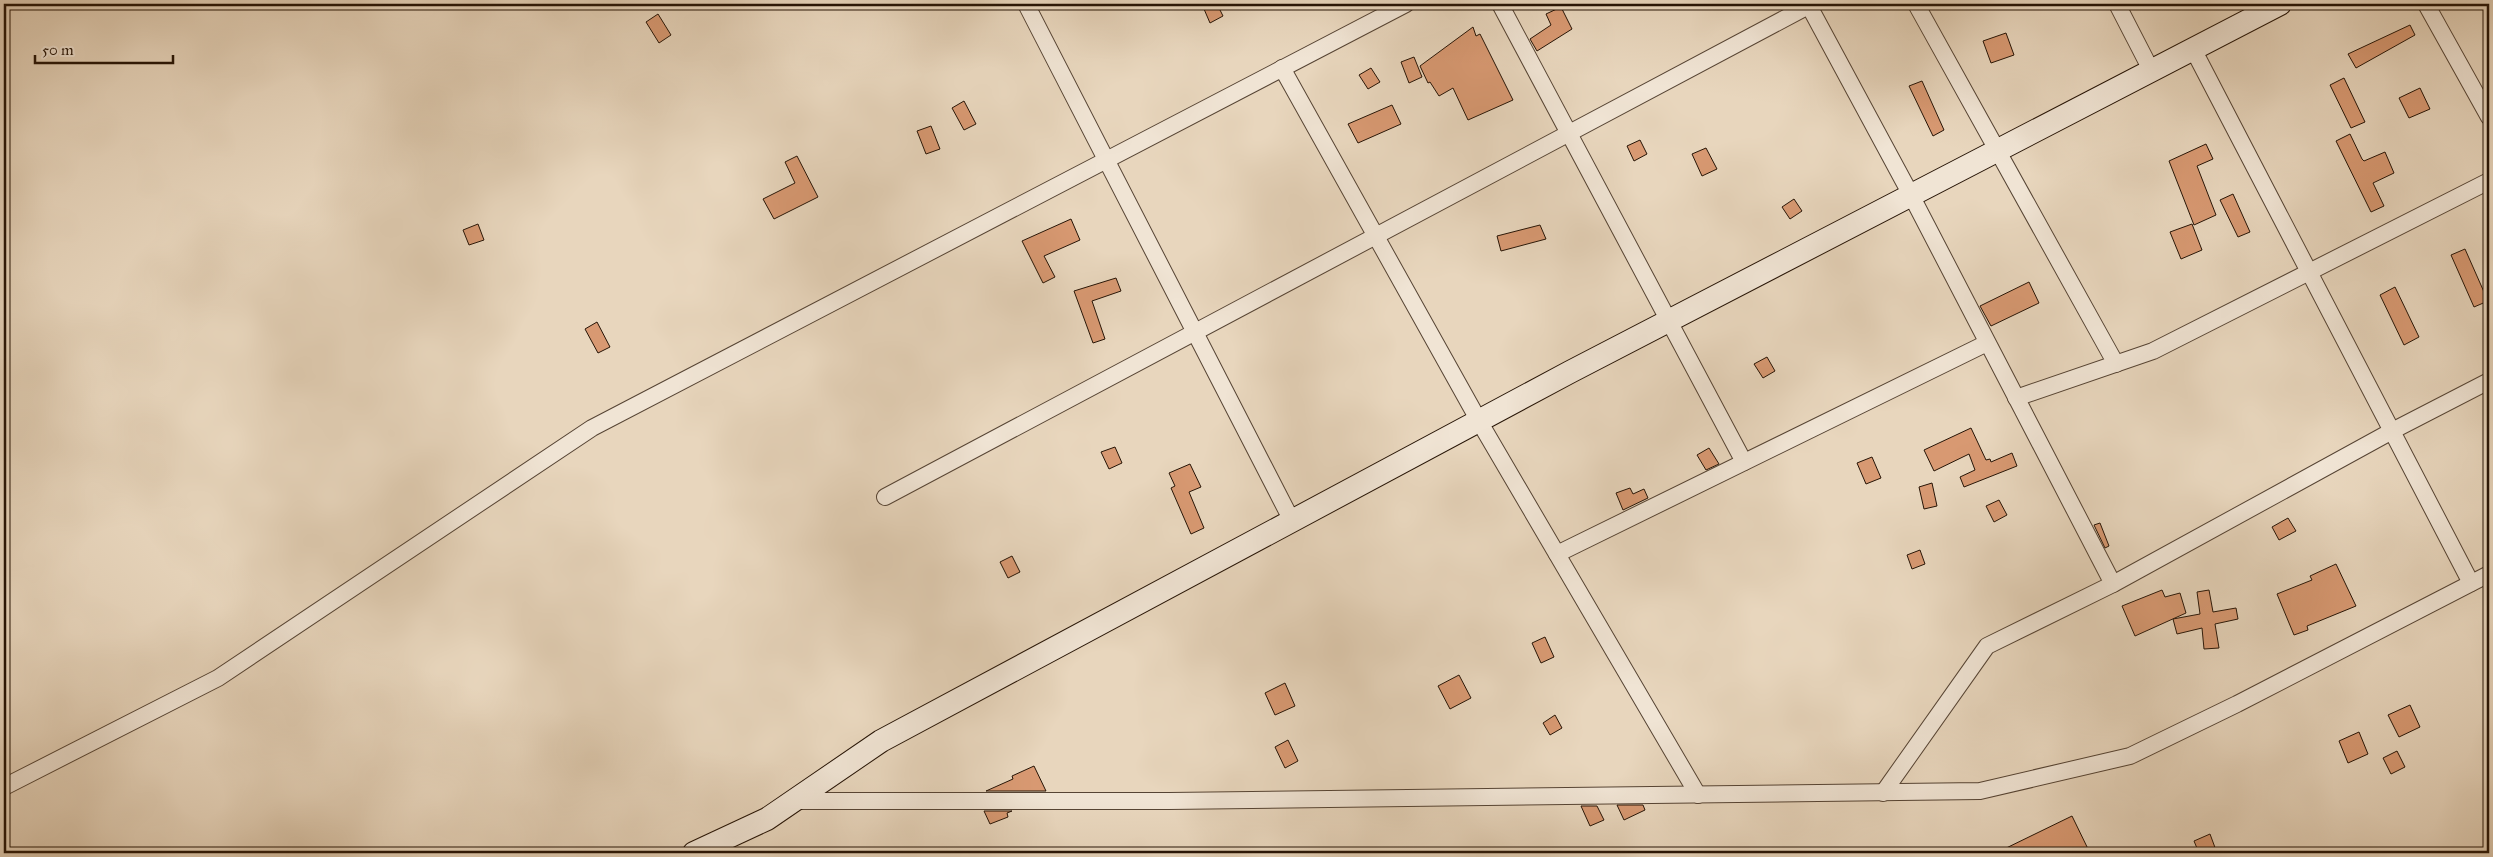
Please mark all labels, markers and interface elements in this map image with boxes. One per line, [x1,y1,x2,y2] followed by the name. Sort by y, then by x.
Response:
[35,32,172,64] scale bar
[42,41,74,59] text: 50 m

